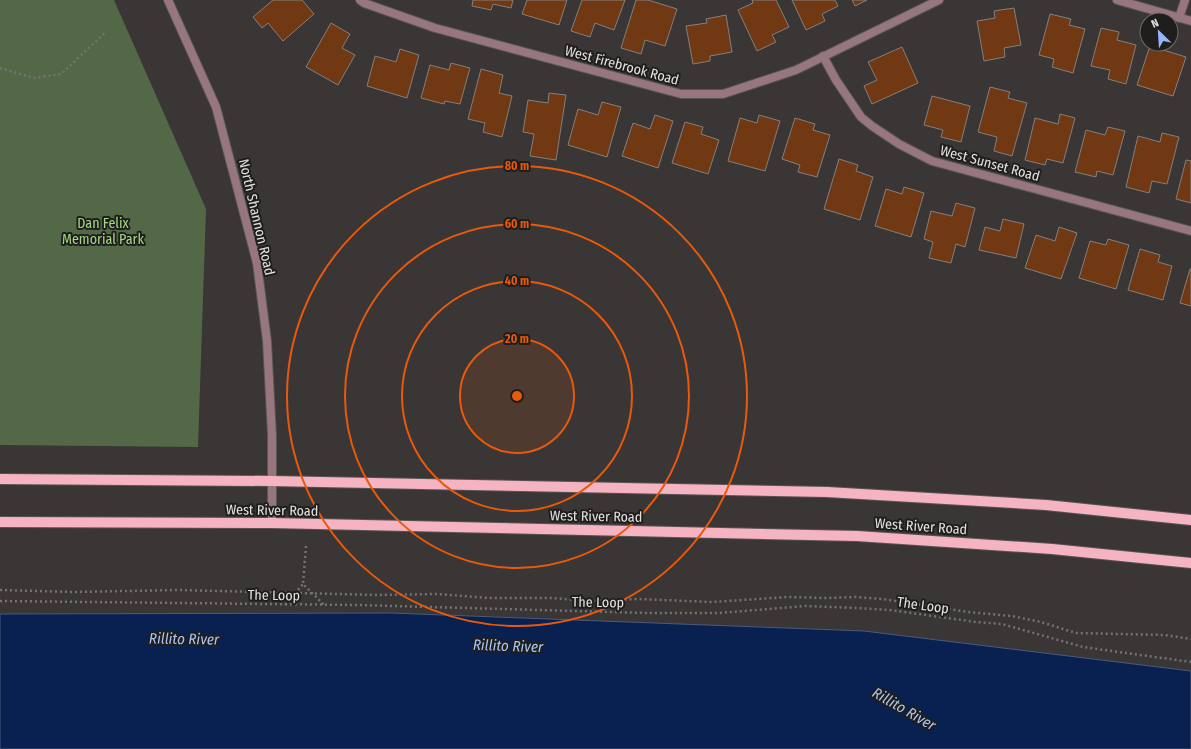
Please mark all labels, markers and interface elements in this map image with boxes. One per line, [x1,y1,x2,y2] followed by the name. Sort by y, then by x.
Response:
[1139,12,1179,52] north arrow
[1149,16,1161,31] text: N
[563,42,681,89] street label: West Firebrook Road
[938,142,1042,185] street label: West Sunset Road
[235,157,278,277] street label: North Shannon Road
[505,159,529,173] text: 80 m
[62,215,144,248] park label: Dan Felix Memorial Park
[505,217,529,231] text: 60 m
[505,274,529,288] text: 40 m
[504,332,529,346] text: 20 m
[510,389,524,403] centre of rings
[226,501,318,520] street label: West River Road
[550,507,642,526] street label: West River Road
[874,515,968,538] street label: West River Road
[248,587,300,604] street label: The Loop
[896,593,950,618] street label: The Loop
[572,594,624,611] street label: The Loop
[149,629,220,649] water label: Rillito River
[473,636,544,656] water label: Rillito River
[869,684,940,735] water label: Rillito River

